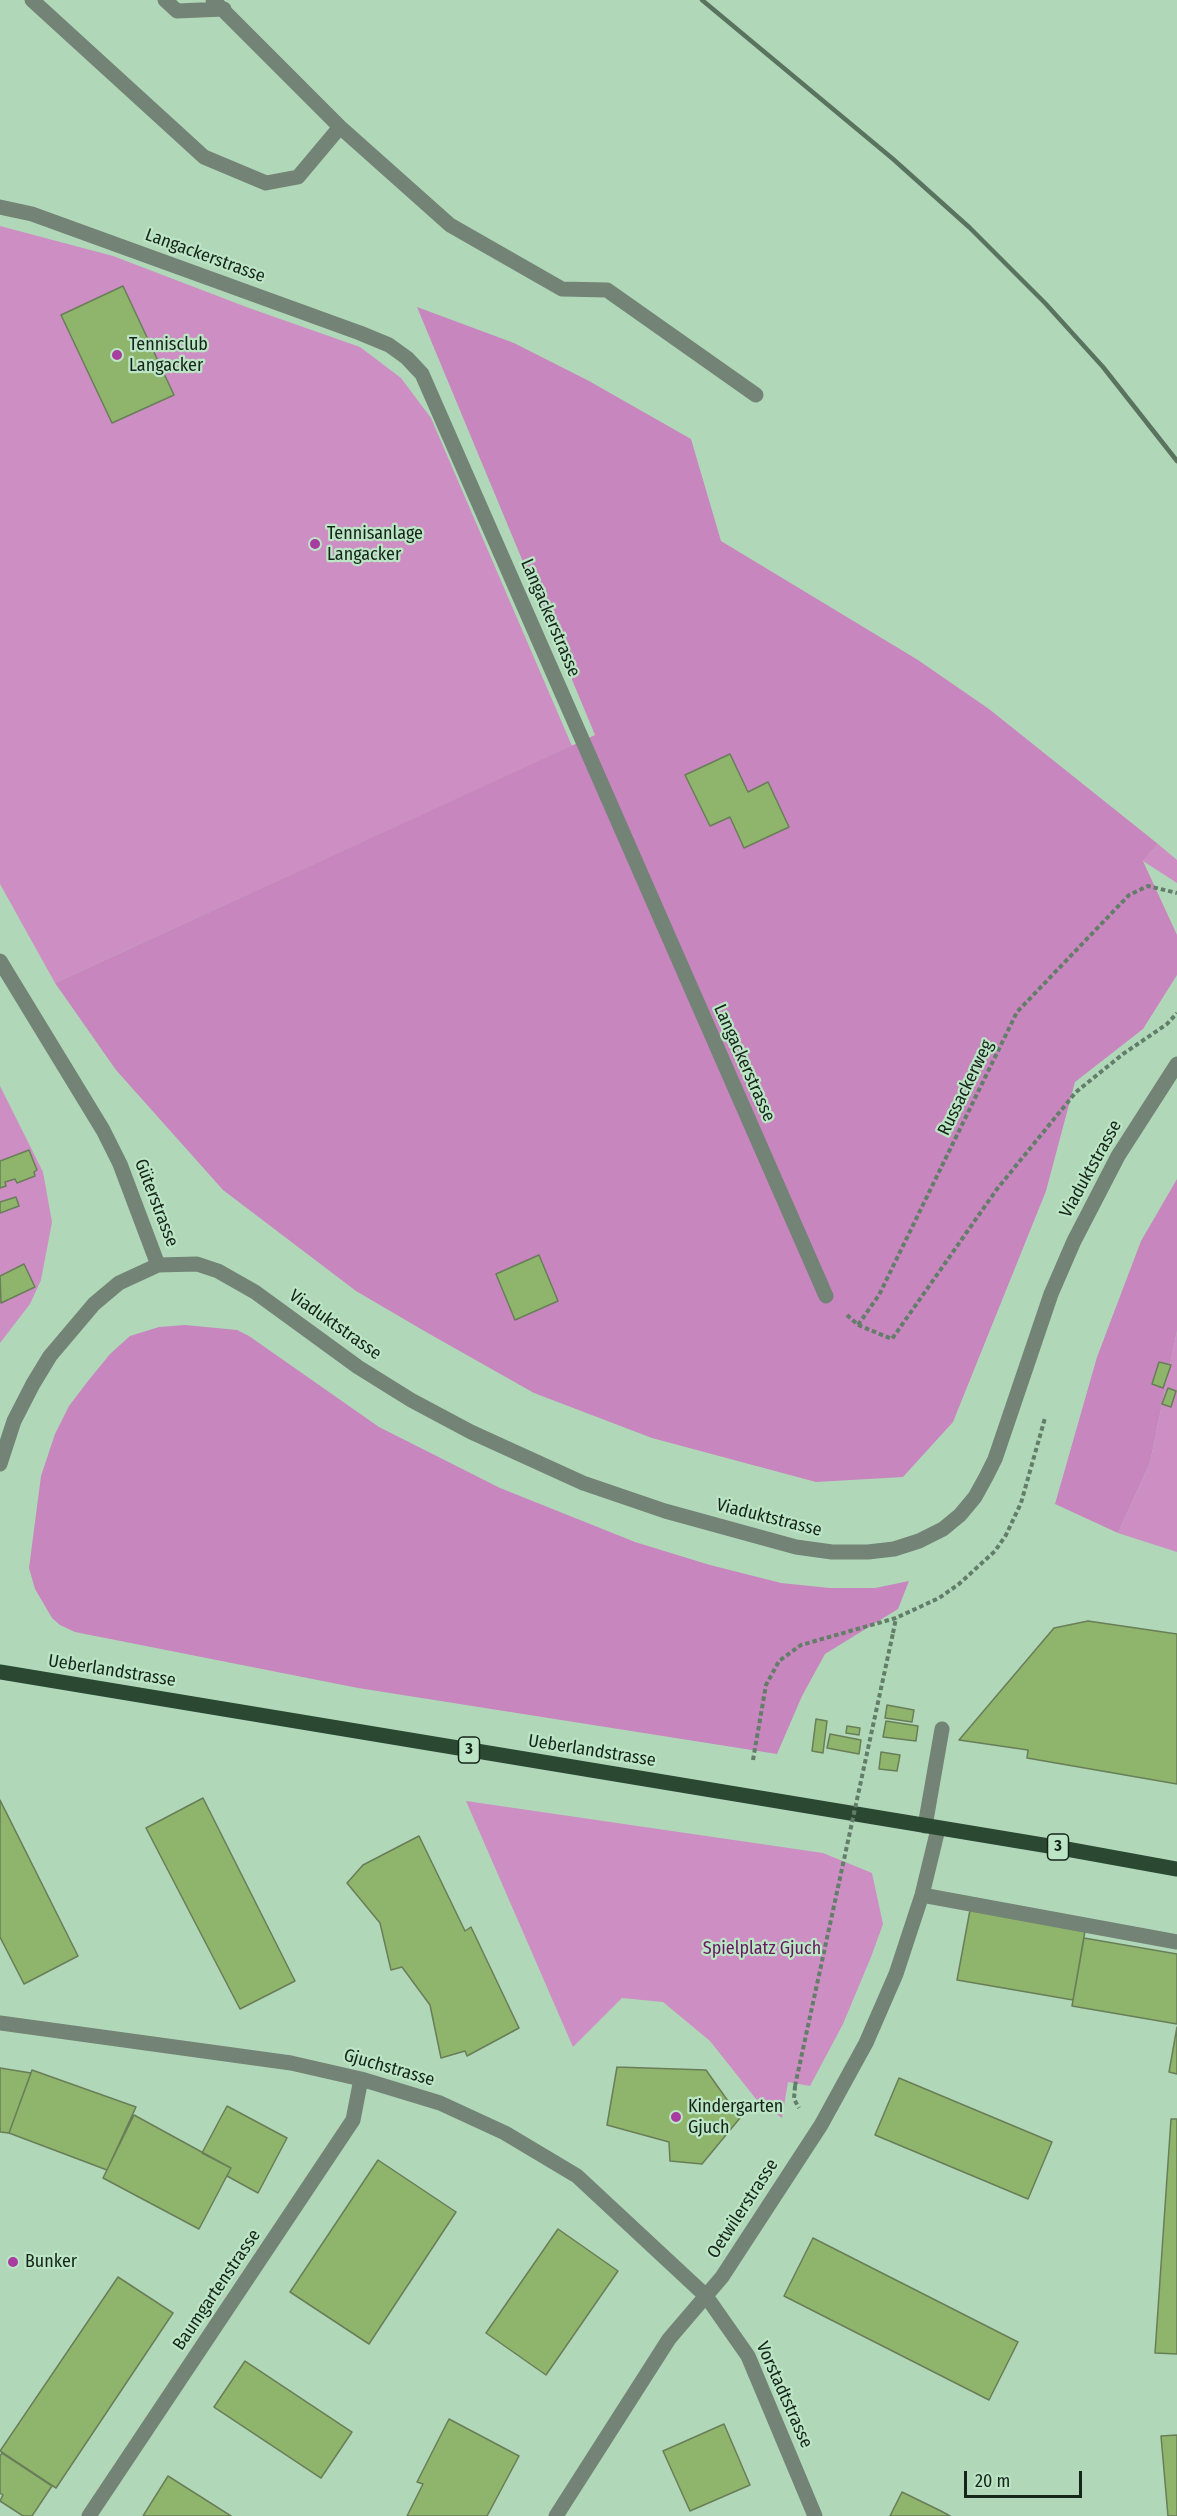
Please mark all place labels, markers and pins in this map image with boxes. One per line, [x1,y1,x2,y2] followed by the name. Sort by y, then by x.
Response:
[129,334,208,376] place label: Tennisclub Langacker
[110,348,124,362] marker: Tennisclub Langacker
[327,523,423,566] place label: Tennisanlage Langacker
[308,537,322,551] marker: Tennisanlage Langacker
[688,2096,783,2138] place label: Kindergarten Gjuch
[669,2110,683,2124] marker: Kindergarten Gjuch
[25,2251,77,2273] place label: Bunker
[6,2255,20,2269] marker: Bunker

